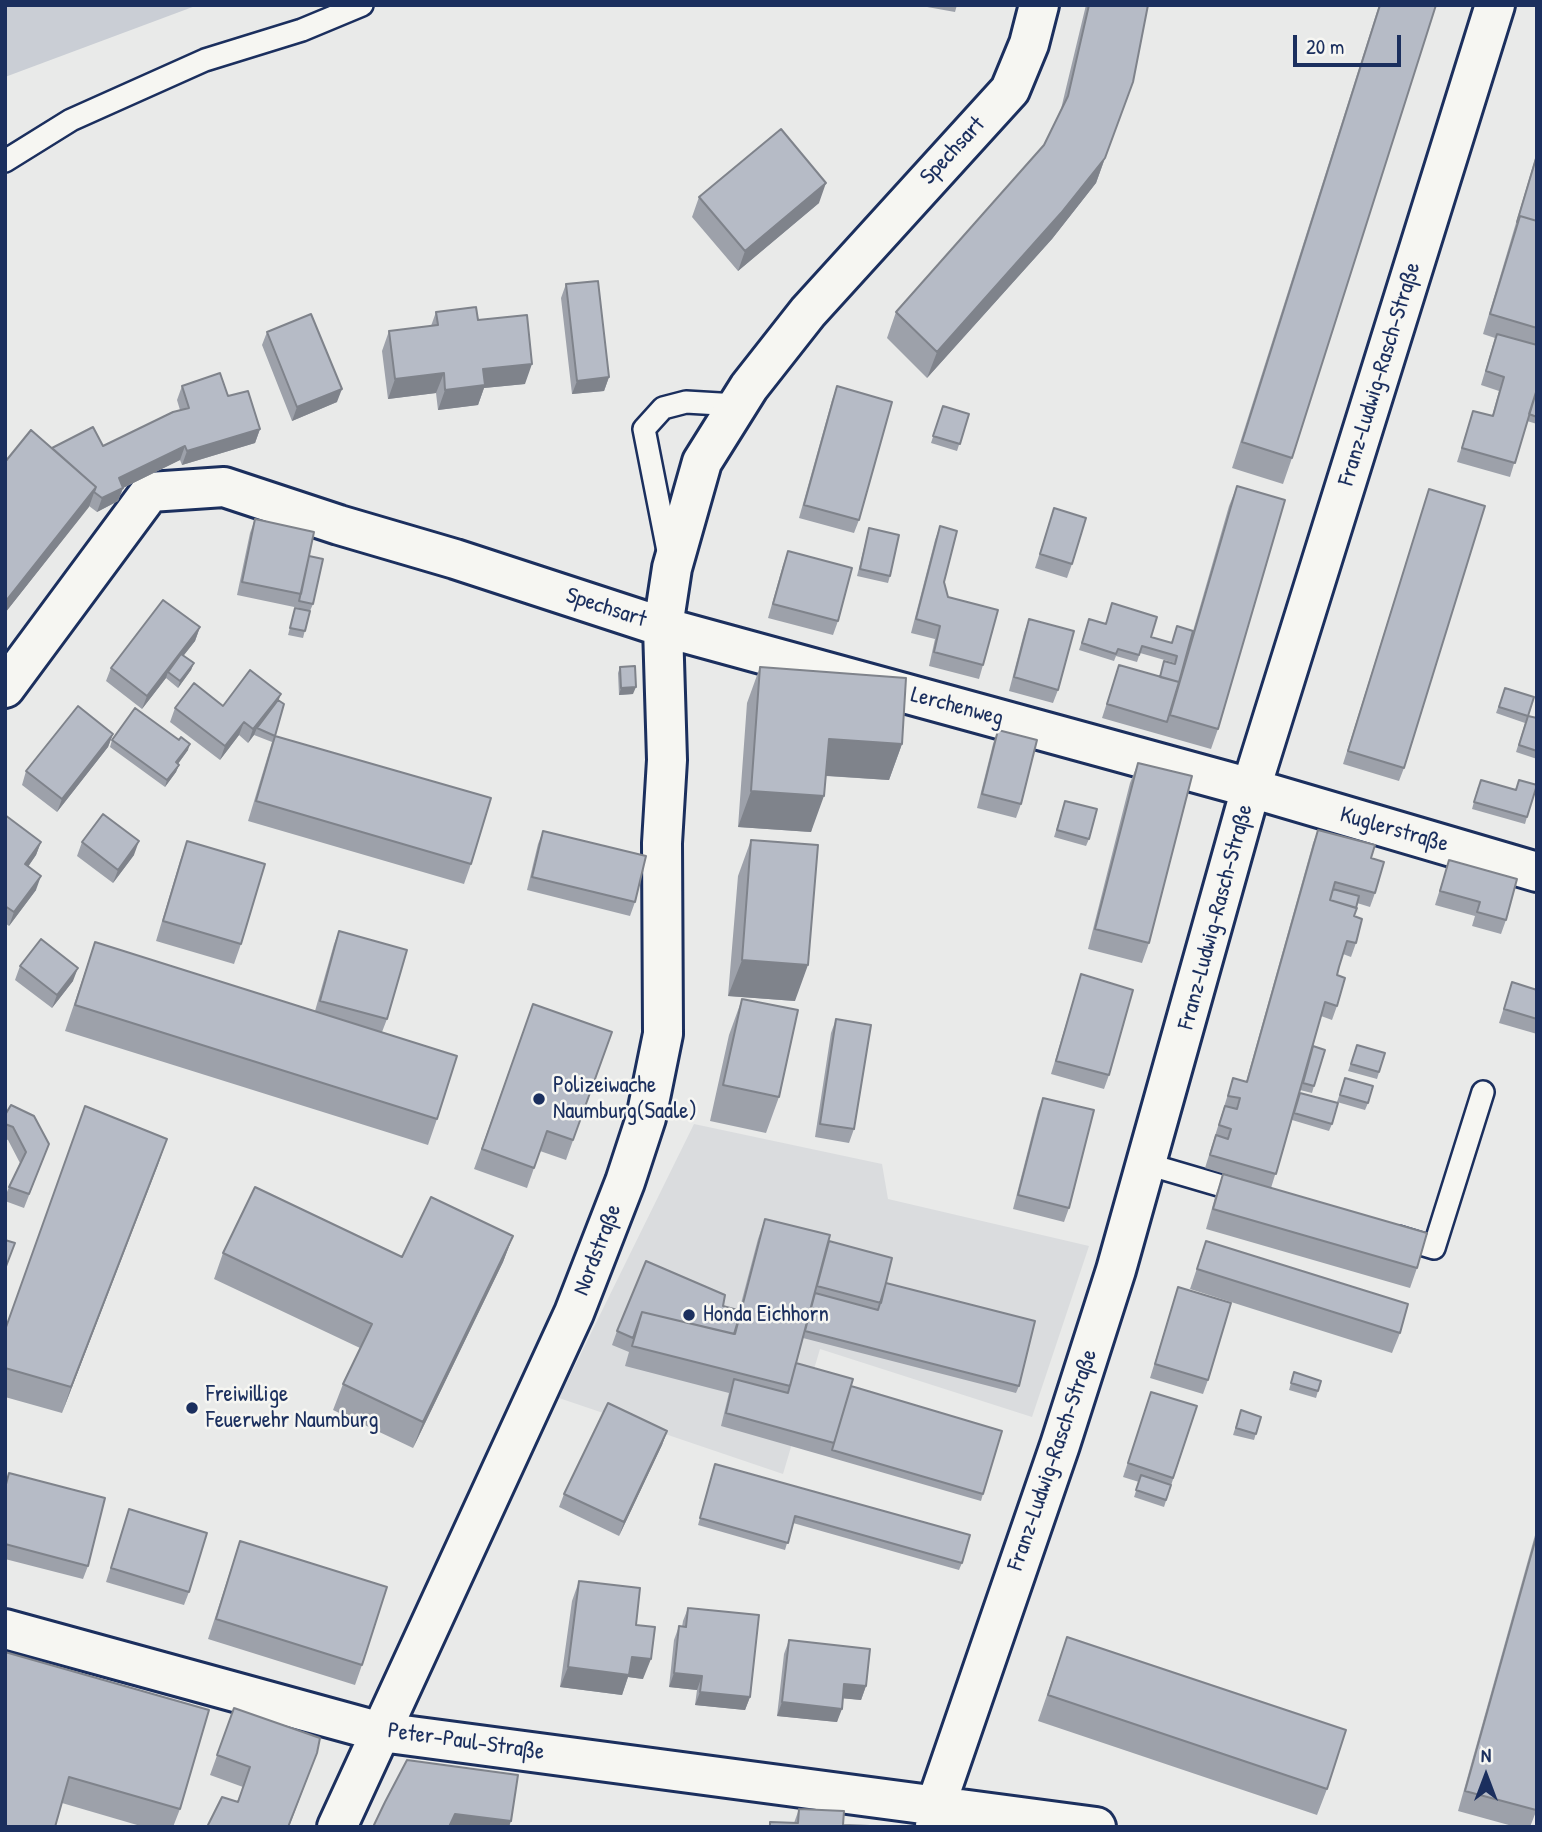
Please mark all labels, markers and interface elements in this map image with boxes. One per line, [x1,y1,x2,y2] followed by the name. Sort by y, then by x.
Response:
[1297,21,1406,65] scale bar
[1306,32,1344,61] text: 20 m
[915,111,991,191] street label: Spechsart
[1333,259,1427,489] street label: Franz-Ludwig-Rasch-Straße
[562,582,650,634] street label: Spechsart
[908,681,1006,733] street label: Lerchenweg
[1173,801,1259,1033] street label: Franz-Ludwig-Rasch-Straße
[1337,801,1451,859] street label: Kuglerstraße
[553,1072,697,1126] place label: Polizeiwache Naumburg(Saale)
[531,1091,547,1107] marker: Polizeiwache Naumburg(Saale)
[568,1201,628,1299] street label: Nordstraße
[703,1301,829,1329] place label: Honda Eichhorn
[681,1307,697,1323] marker: Honda Eichhorn
[1002,1346,1104,1574] street label: Franz-Ludwig-Rasch-Straße
[206,1381,378,1435] place label: Freiwillige Feuerwehr Naumburg
[184,1400,200,1416] marker: Freiwillige Feuerwehr Naumburg
[386,1717,546,1767] street label: Peter-Paul-Straße
[1451,1741,1521,1811] north arrow
[1481,1742,1491,1768] text: N

